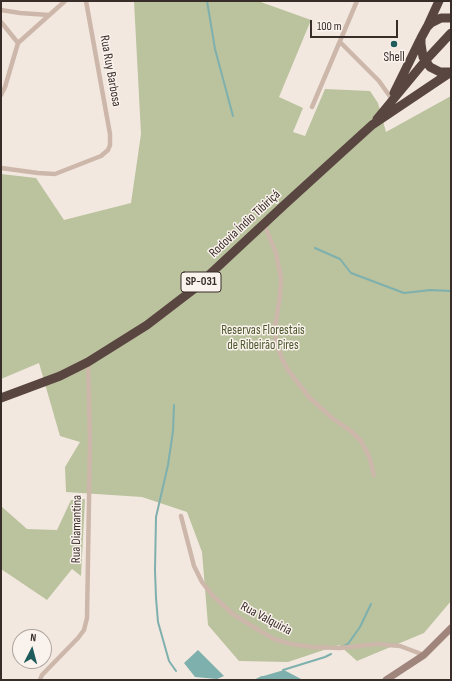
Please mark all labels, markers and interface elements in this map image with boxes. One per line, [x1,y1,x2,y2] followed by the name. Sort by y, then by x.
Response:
[312,12,400,38] scale bar
[317,19,342,34] text: 100 m
[96,34,124,108] street label: Rua Ruy Barbosa
[389,39,399,49] marker: Shell
[383,50,405,66] place label: Shell
[206,187,284,261] street label: Rodovia Índio Tibiriçá
[181,272,221,292] road number: SP-031
[221,323,305,354] park label: Reservas Florestais de Ribeirão Pires
[69,495,85,563] street label: Rua Diamantina
[238,599,294,639] street label: Rua Valquiria
[12,629,52,669] north arrow
[30,631,37,644] text: N

